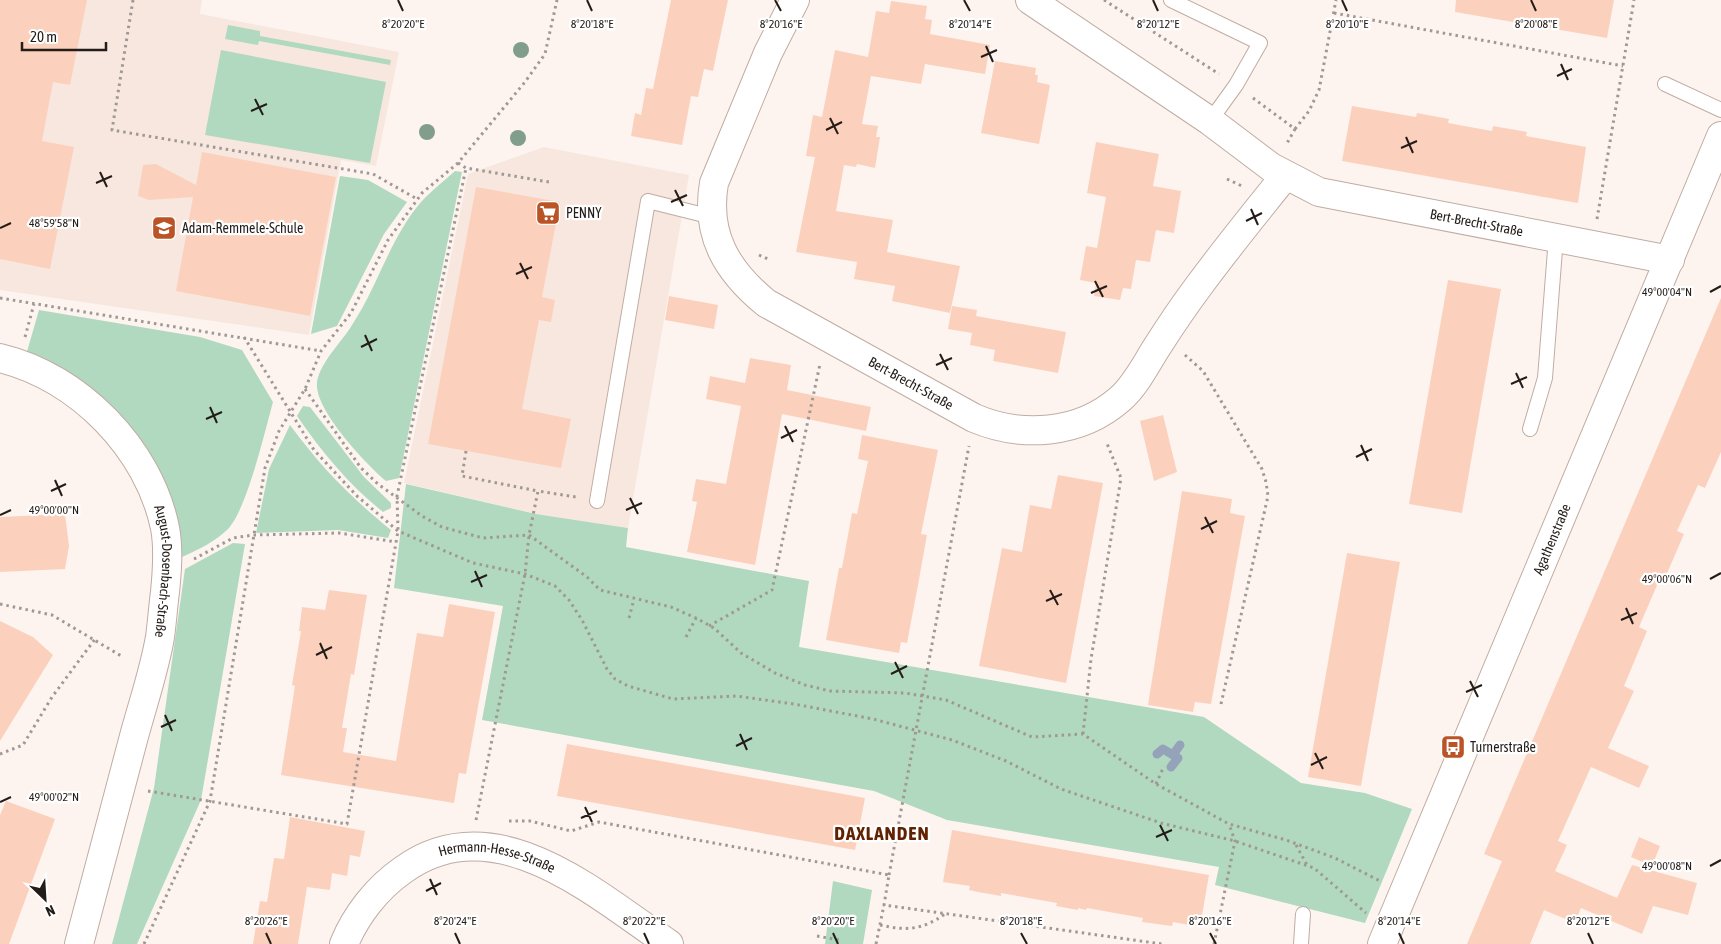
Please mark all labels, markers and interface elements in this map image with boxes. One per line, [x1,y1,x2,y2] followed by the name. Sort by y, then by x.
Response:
[382,17,424,31] text: 8°20'20"E
[571,17,613,31] text: 8°20'18"E
[760,17,802,31] text: 8°20'16"E
[949,17,991,31] text: 8°20'14"E
[1137,17,1179,31] text: 8°20'12"E
[1326,17,1368,31] text: 8°20'10"E
[1515,17,1557,31] text: 8°20'08"E
[22,20,106,52] scale bar
[30,28,57,45] text: 20 m
[535,200,561,226] supermarket icon: PENNY
[566,205,602,221] place label: PENNY
[1429,206,1525,239] street label: Bert-Brecht-Straße
[151,215,177,241] school or university icon: Adam-Remmele-Schule
[29,216,79,230] text: 48°59'58"N
[182,220,303,236] place label: Adam-Remmele-Schule
[1642,285,1692,299] text: 49°00'04"N
[866,353,956,413] street label: Bert-Brecht-Straße
[1530,501,1574,577] street label: Agathenstraße
[29,503,79,517] text: 49°00'00"N
[151,503,175,638] street label: August-Dosenbach-Straße
[1642,572,1692,586] text: 49°00'06"N
[1440,734,1466,760] bus stop icon: Turnerstraße
[1470,739,1536,755] place label: Turnerstraße
[29,790,79,804] text: 49°00'02"N
[834,822,930,844] district label: DAXLANDEN
[437,839,558,876] street label: Hermann-Hesse-Straße
[1642,859,1692,873] text: 49°00'08"N
[20,874,70,924] north arrow
[43,902,58,920] text: N
[245,914,287,928] text: 8°20'26"E
[434,914,476,928] text: 8°20'24"E
[623,914,665,928] text: 8°20'22"E
[812,914,854,928] text: 8°20'20"E
[1000,914,1042,928] text: 8°20'18"E
[1189,914,1231,928] text: 8°20'16"E
[1378,914,1420,928] text: 8°20'14"E
[1567,914,1609,928] text: 8°20'12"E

